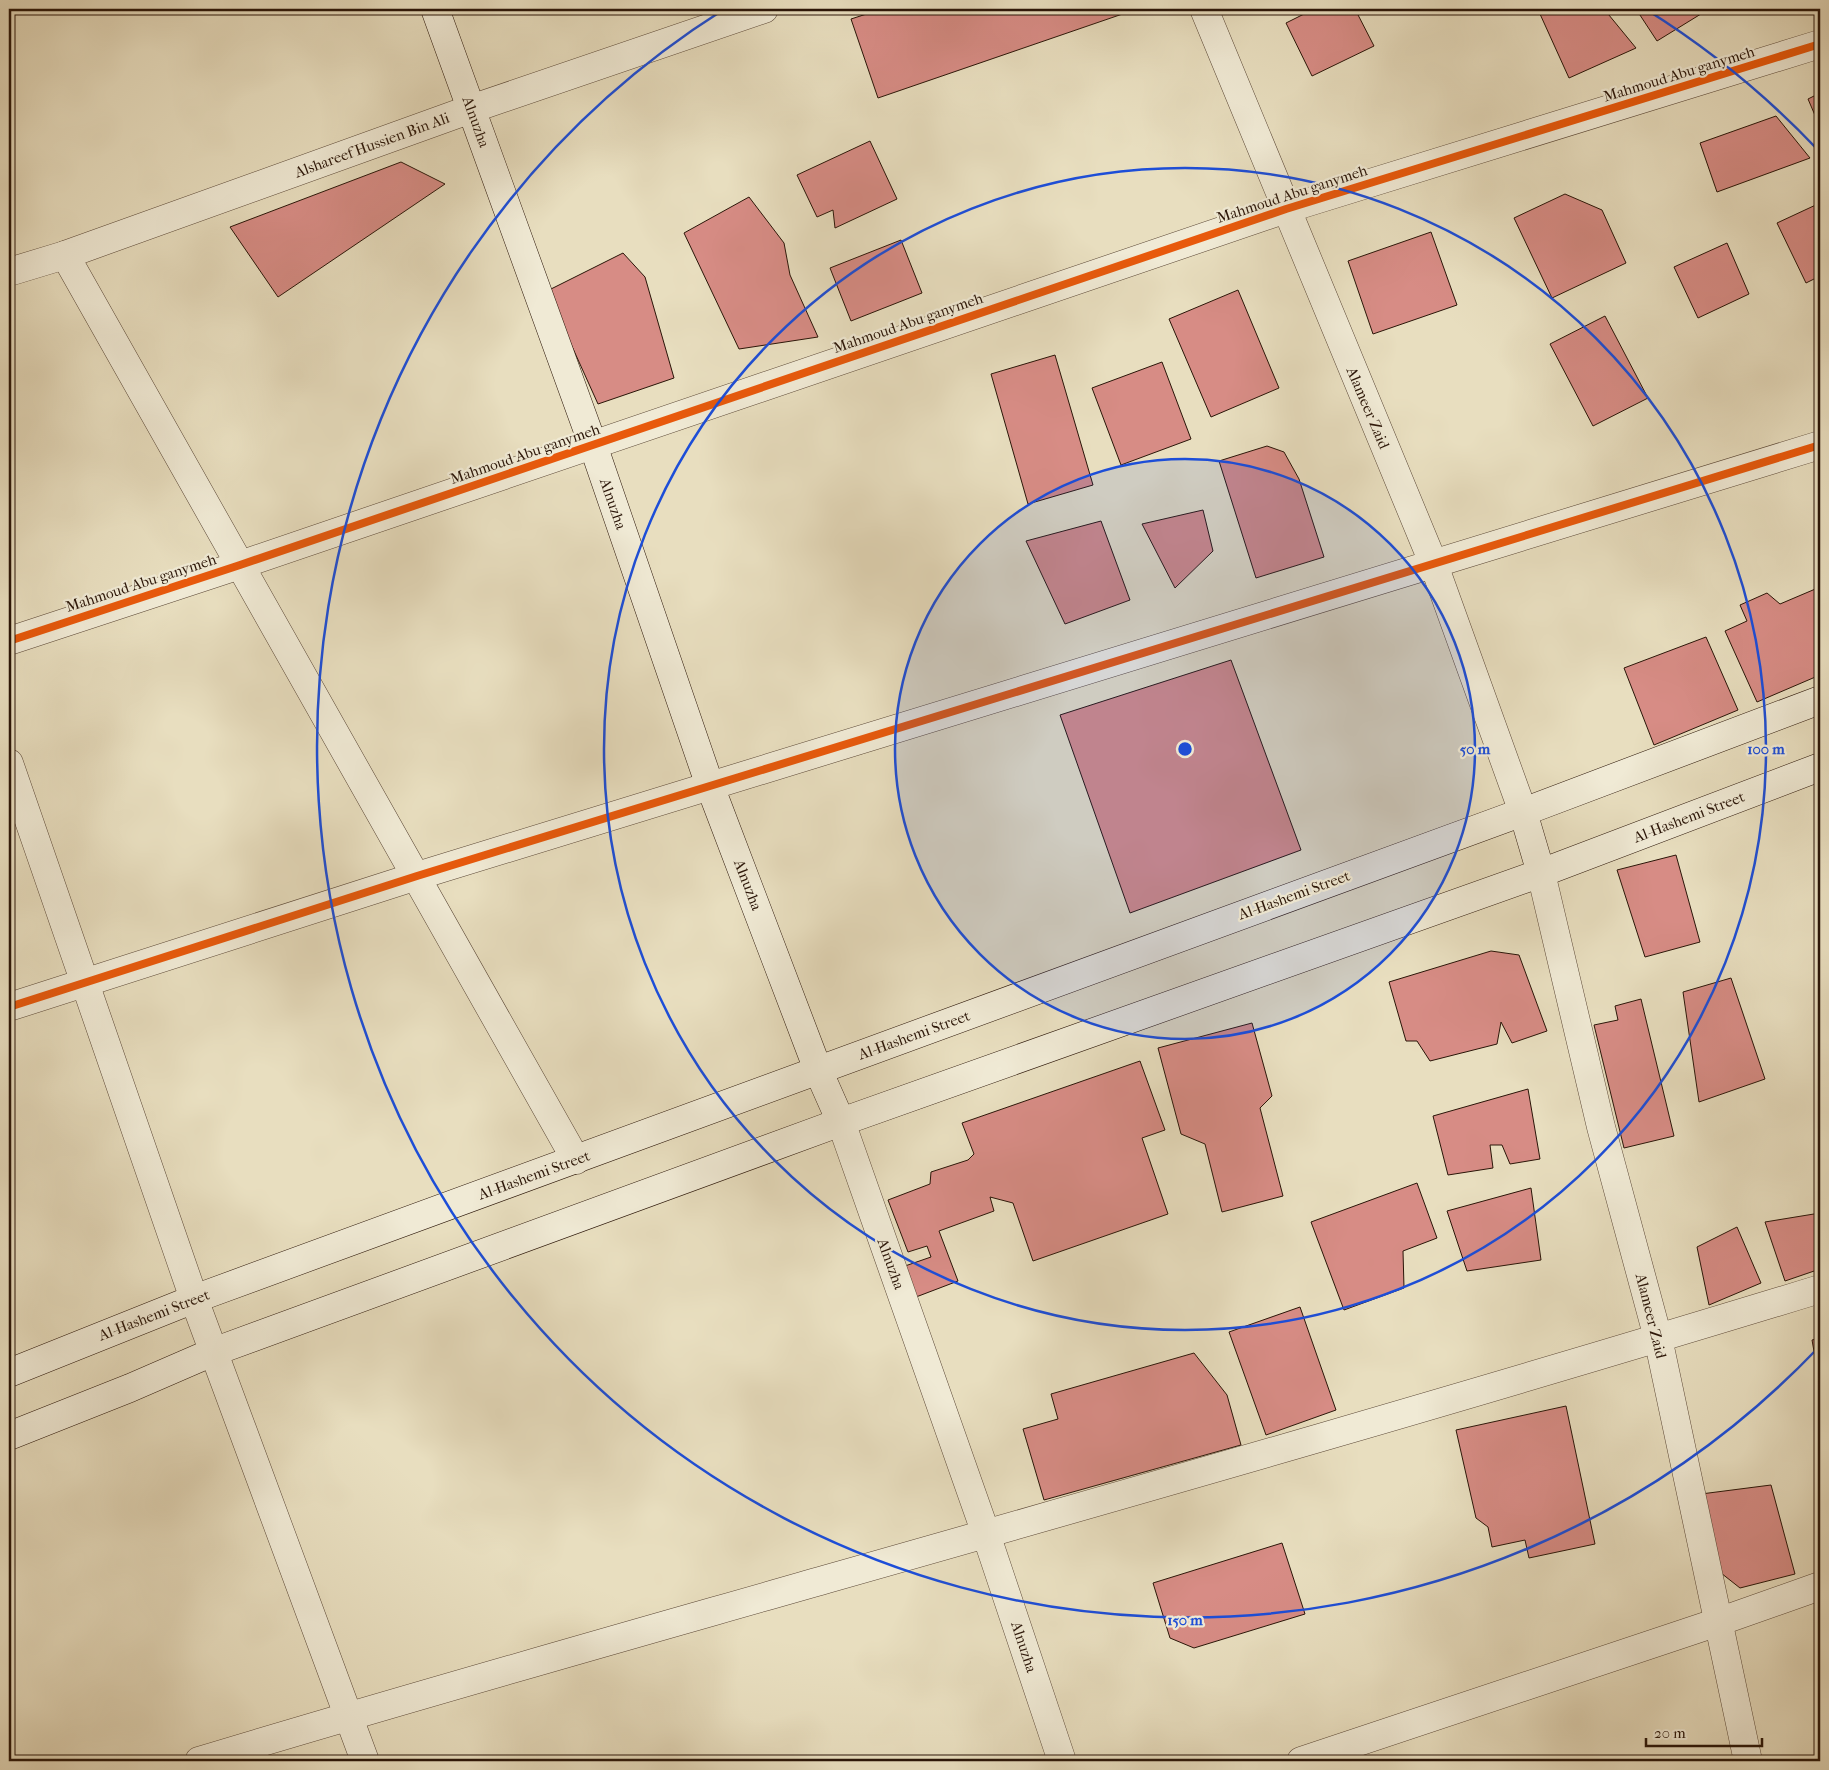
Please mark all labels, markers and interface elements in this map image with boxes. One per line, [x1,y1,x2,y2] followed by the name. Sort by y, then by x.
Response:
[1601,42,1757,106] street label: Mahmoud Abu ganymeh
[458,93,494,151] street label: Alnuzha
[291,108,452,182] street label: Alshareef Hussien Bin Ali
[1214,161,1370,227] street label: Mahmoud Abu ganymeh
[831,289,986,357] street label: Mahmoud Abu ganymeh
[1342,363,1394,452] street label: Alameer Zaid
[448,420,603,488] street label: Mahmoud Abu ganymeh
[596,475,630,533] street label: Alnuzha
[63,550,219,616] street label: Mahmoud Abu ganymeh
[1176,740,1194,758] centre of rings
[1460,740,1491,758] text: 50 m
[1747,740,1785,758] text: 100 m
[1630,787,1748,847] street label: Al-Hashemi Street
[730,856,766,914] street label: Alnuzha
[1235,866,1353,924] street label: Al-Hashemi Street
[855,1006,973,1064] street label: Al-Hashemi Street
[475,1146,593,1204] street label: Al-Hashemi Street
[873,1235,909,1293] street label: Alnuzha
[1631,1271,1670,1361] street label: Alameer Zaid
[95,1285,213,1345] street label: Al-Hashemi Street
[1167,1611,1203,1629] text: 150 m
[1007,1618,1041,1676] street label: Alnuzha
[1646,1715,1763,1747] scale bar
[1654,1724,1686,1742] text: 20 m

